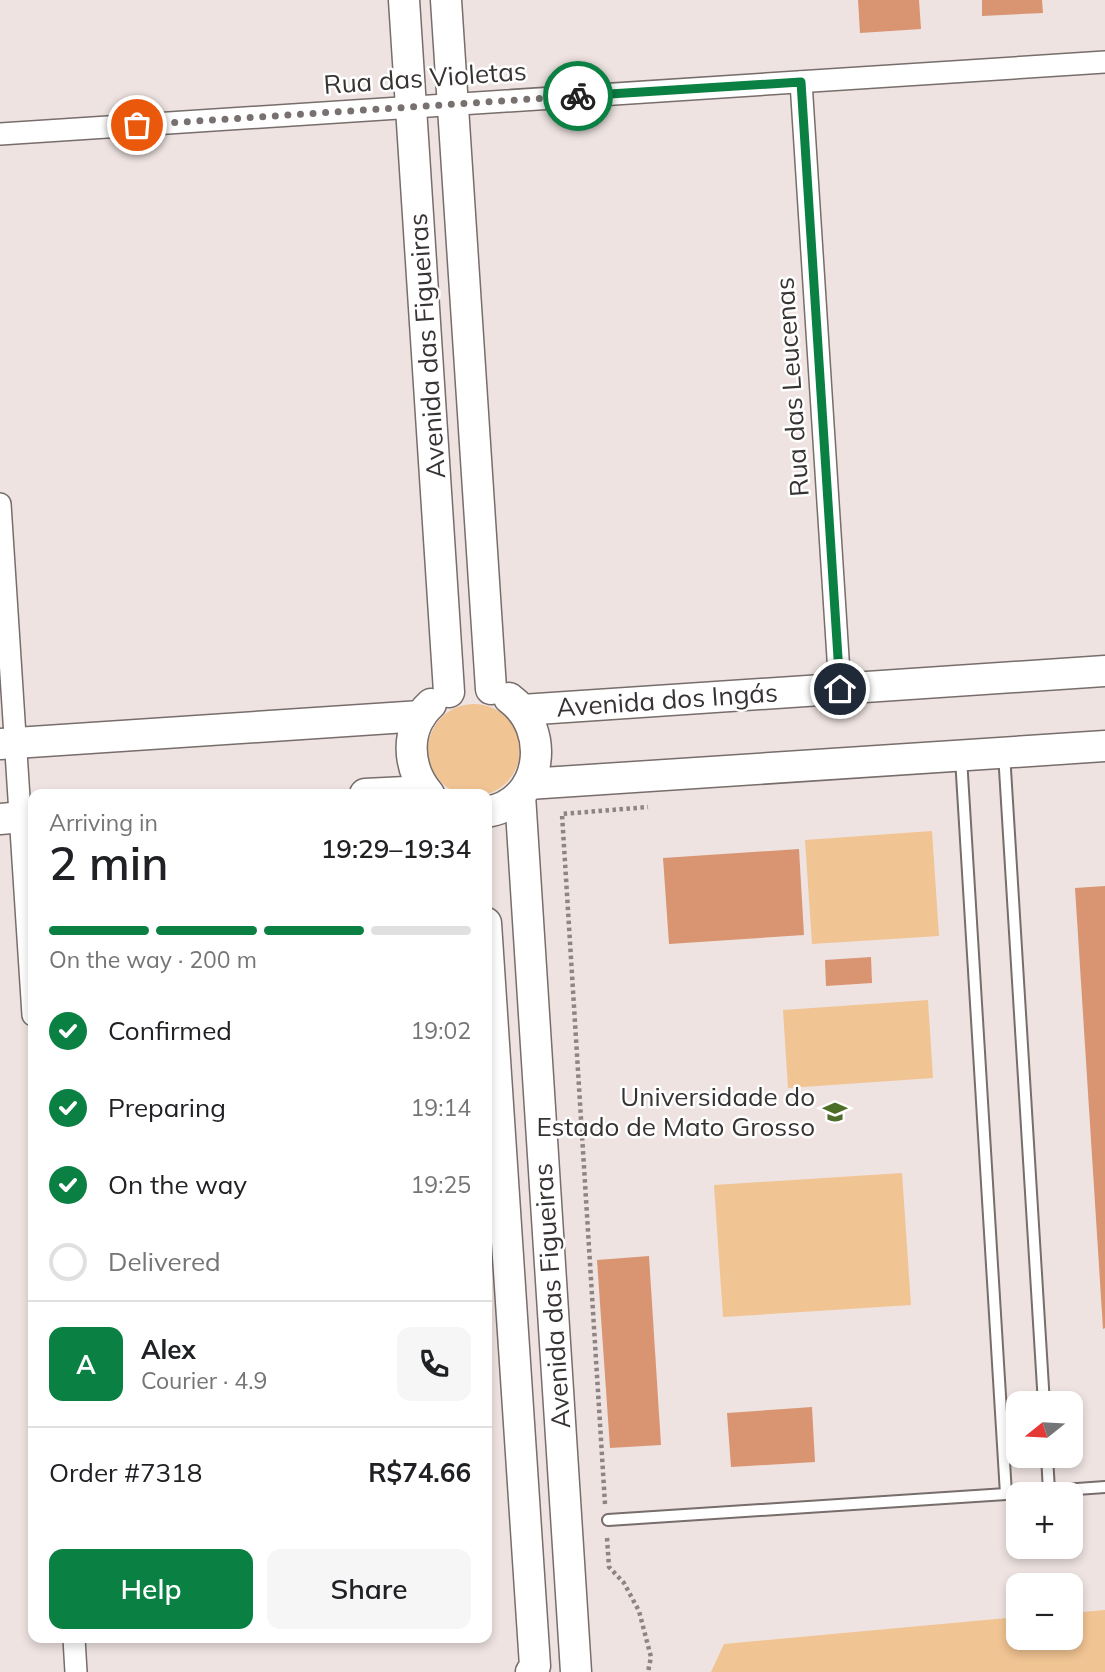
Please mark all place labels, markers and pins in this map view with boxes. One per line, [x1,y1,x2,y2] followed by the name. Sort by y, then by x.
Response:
[107,95,167,155] pin
[810,659,870,719] pin
[536,1080,815,1143] place label: Universidade do Estado de Mato Grosso
[821,1098,849,1126] school or university icon: Universidade do Estado de Mato Grosso

